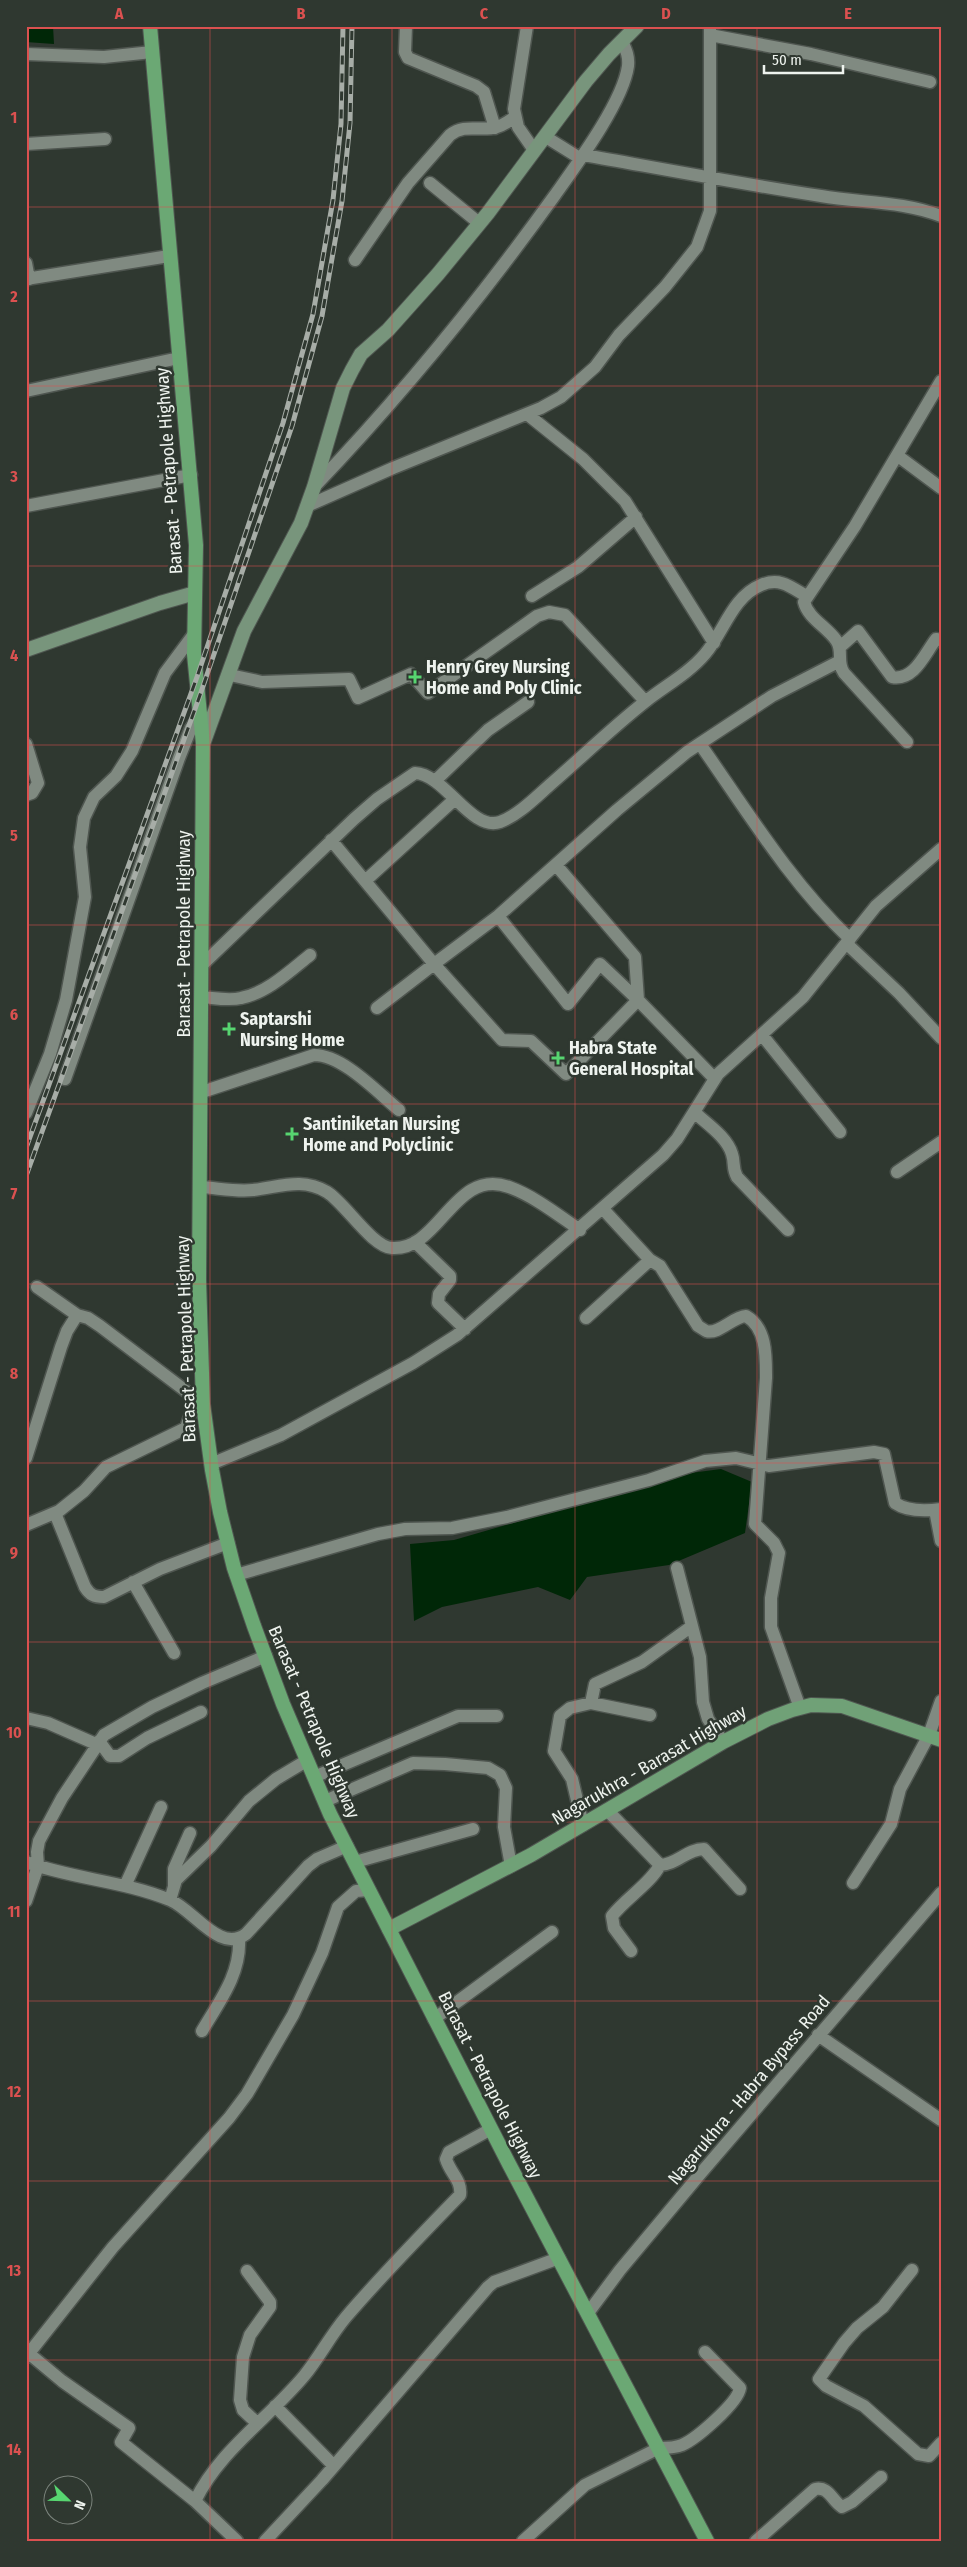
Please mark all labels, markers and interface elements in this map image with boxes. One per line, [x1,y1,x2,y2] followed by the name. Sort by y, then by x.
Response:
[114,4,124,23] text: A
[297,4,306,23] text: B
[480,4,489,23] text: C
[661,4,671,23] text: D
[844,4,852,23] text: E
[764,42,843,74] scale bar
[772,51,802,69] text: 50 m
[11,108,17,127] text: 1
[9,287,18,306] text: 2
[151,367,187,575] street label: Barasat - Petrapole Highway
[9,467,18,486] text: 3
[10,646,18,665] text: 4
[426,656,582,699] place label: Henry Grey Nursing Home and Poly Clinic
[408,670,422,684] marker: Henry Grey Nursing Home and Poly Clinic
[10,826,18,845] text: 5
[173,831,195,1038] street label: Barasat - Petrapole Highway
[10,1005,18,1024] text: 6
[240,1008,345,1051] place label: Saptarshi Nursing Home
[222,1022,236,1036] marker: Saptarshi Nursing Home
[569,1037,693,1080] place label: Habra State General Hospital
[551,1051,565,1065] marker: Habra State General Hospital
[303,1113,460,1156] place label: Santiniketan Nursing Home and Polyclinic
[285,1127,299,1141] marker: Santiniketan Nursing Home and Polyclinic
[11,1184,18,1203] text: 7
[171,1235,201,1443] street label: Barasat - Petrapole Highway
[10,1364,19,1383] text: 8
[10,1543,18,1562] text: 9
[263,1622,365,1822] street label: Barasat - Petrapole Highway
[548,1700,750,1830] street label: Nagarukhra - Barasat Highway
[6,1723,22,1742] text: 10
[7,1902,21,1921] text: 11
[433,1988,547,2182] street label: Barasat - Petrapole Highway
[663,1991,835,2189] street label: Nagarukhra - Habra Bypass Road
[7,2082,22,2101] text: 12
[7,2261,22,2280] text: 13
[7,2440,22,2459] text: 14
[42,2474,92,2524] north arrow
[70,2498,89,2512] text: N

